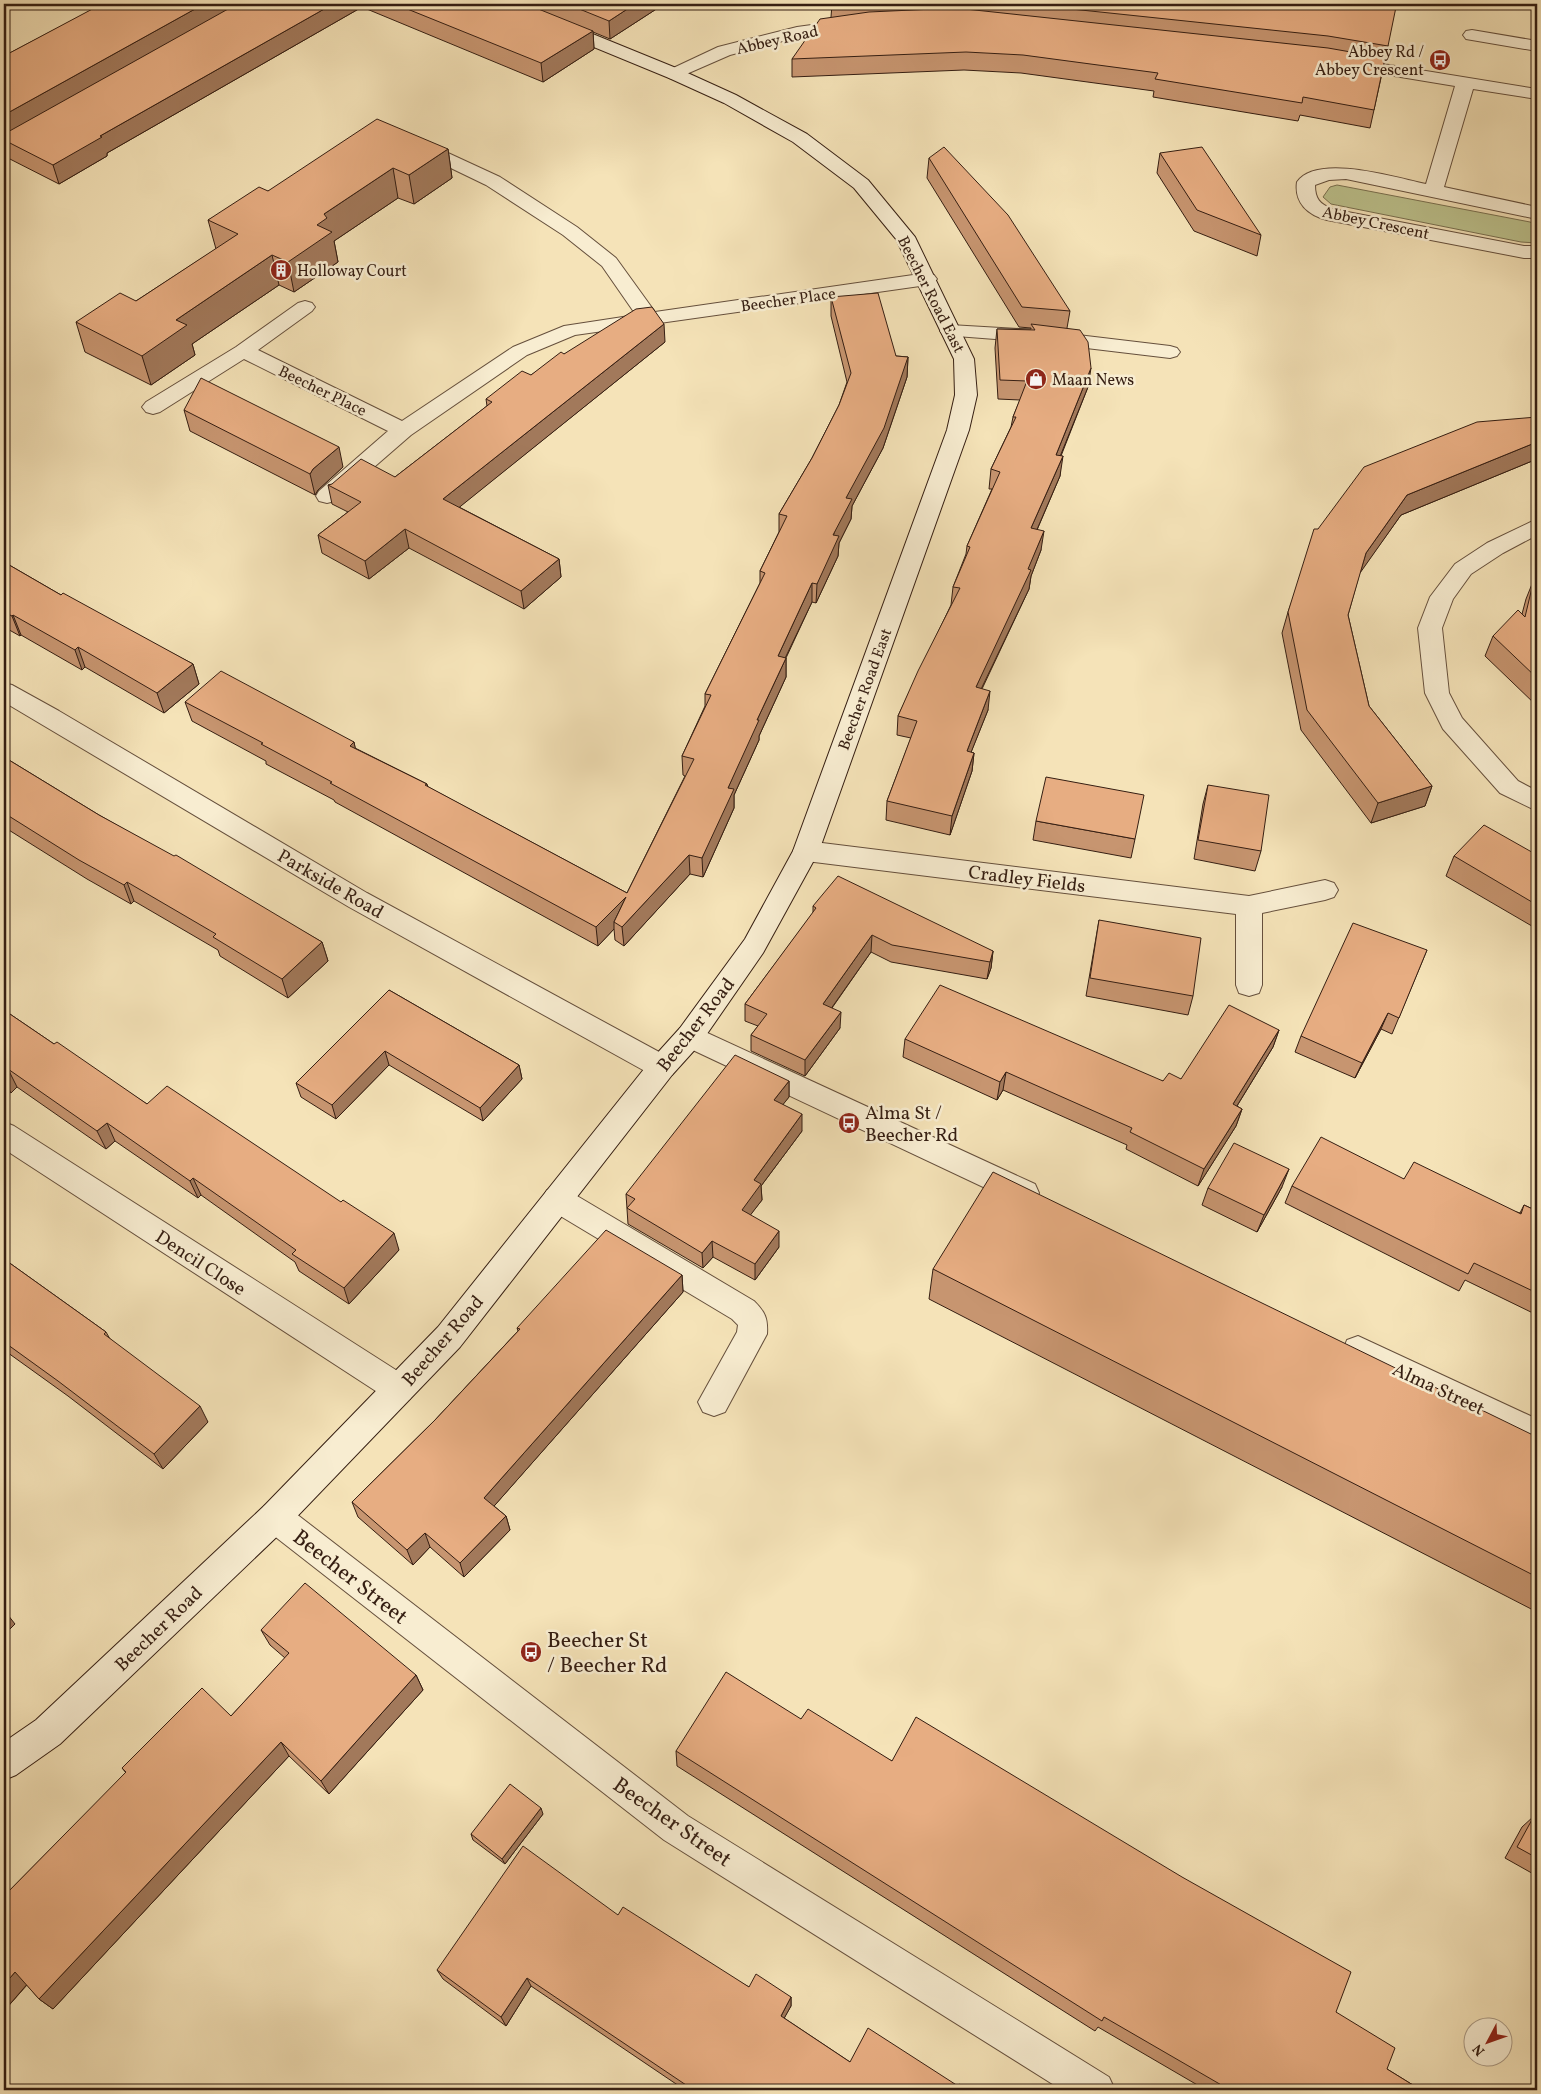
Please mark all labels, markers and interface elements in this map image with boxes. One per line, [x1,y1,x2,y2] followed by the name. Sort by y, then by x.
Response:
[734,21,821,61] street label: Abbey Road
[1315,42,1424,82] place label: Abbey Rd / Abbey Crescent
[1428,48,1452,72] bus stop icon: Abbey Rd / Abbey Crescent
[1320,202,1432,246] street label: Abbey Crescent
[891,233,969,357] street label: Beecher Road East
[269,258,293,282] building icon: Holloway Court
[297,261,407,283] place label: Holloway Court
[739,283,837,319] street label: Beecher Place
[274,361,370,423] street label: Beecher Place
[1024,367,1048,391] shop icon: Maan News
[1052,370,1134,392] place label: Maan News
[834,625,898,754] street label: Beecher Road East
[272,844,388,926] street label: Parkside Road
[967,860,1087,900] street label: Cradley Fields
[652,973,742,1078] street label: Beecher Road
[865,1101,958,1149] place label: Alma St / Beecher Rd
[837,1111,861,1135] bus stop icon: Alma St / Beecher Rd
[150,1225,250,1303] street label: Dencil Close
[397,1290,490,1392] street label: Beecher Road
[1388,1357,1489,1423] street label: Alma Street
[285,1523,414,1633] street label: Beecher Street
[110,1581,209,1678] street label: Beecher Road
[547,1626,667,1682] place label: Beecher St / Beecher Rd
[519,1640,543,1664] bus stop icon: Beecher St / Beecher Rd
[606,1771,737,1876] street label: Beecher Street
[1464,2016,1514,2066] north arrow
[1469,2039,1490,2060] text: N

